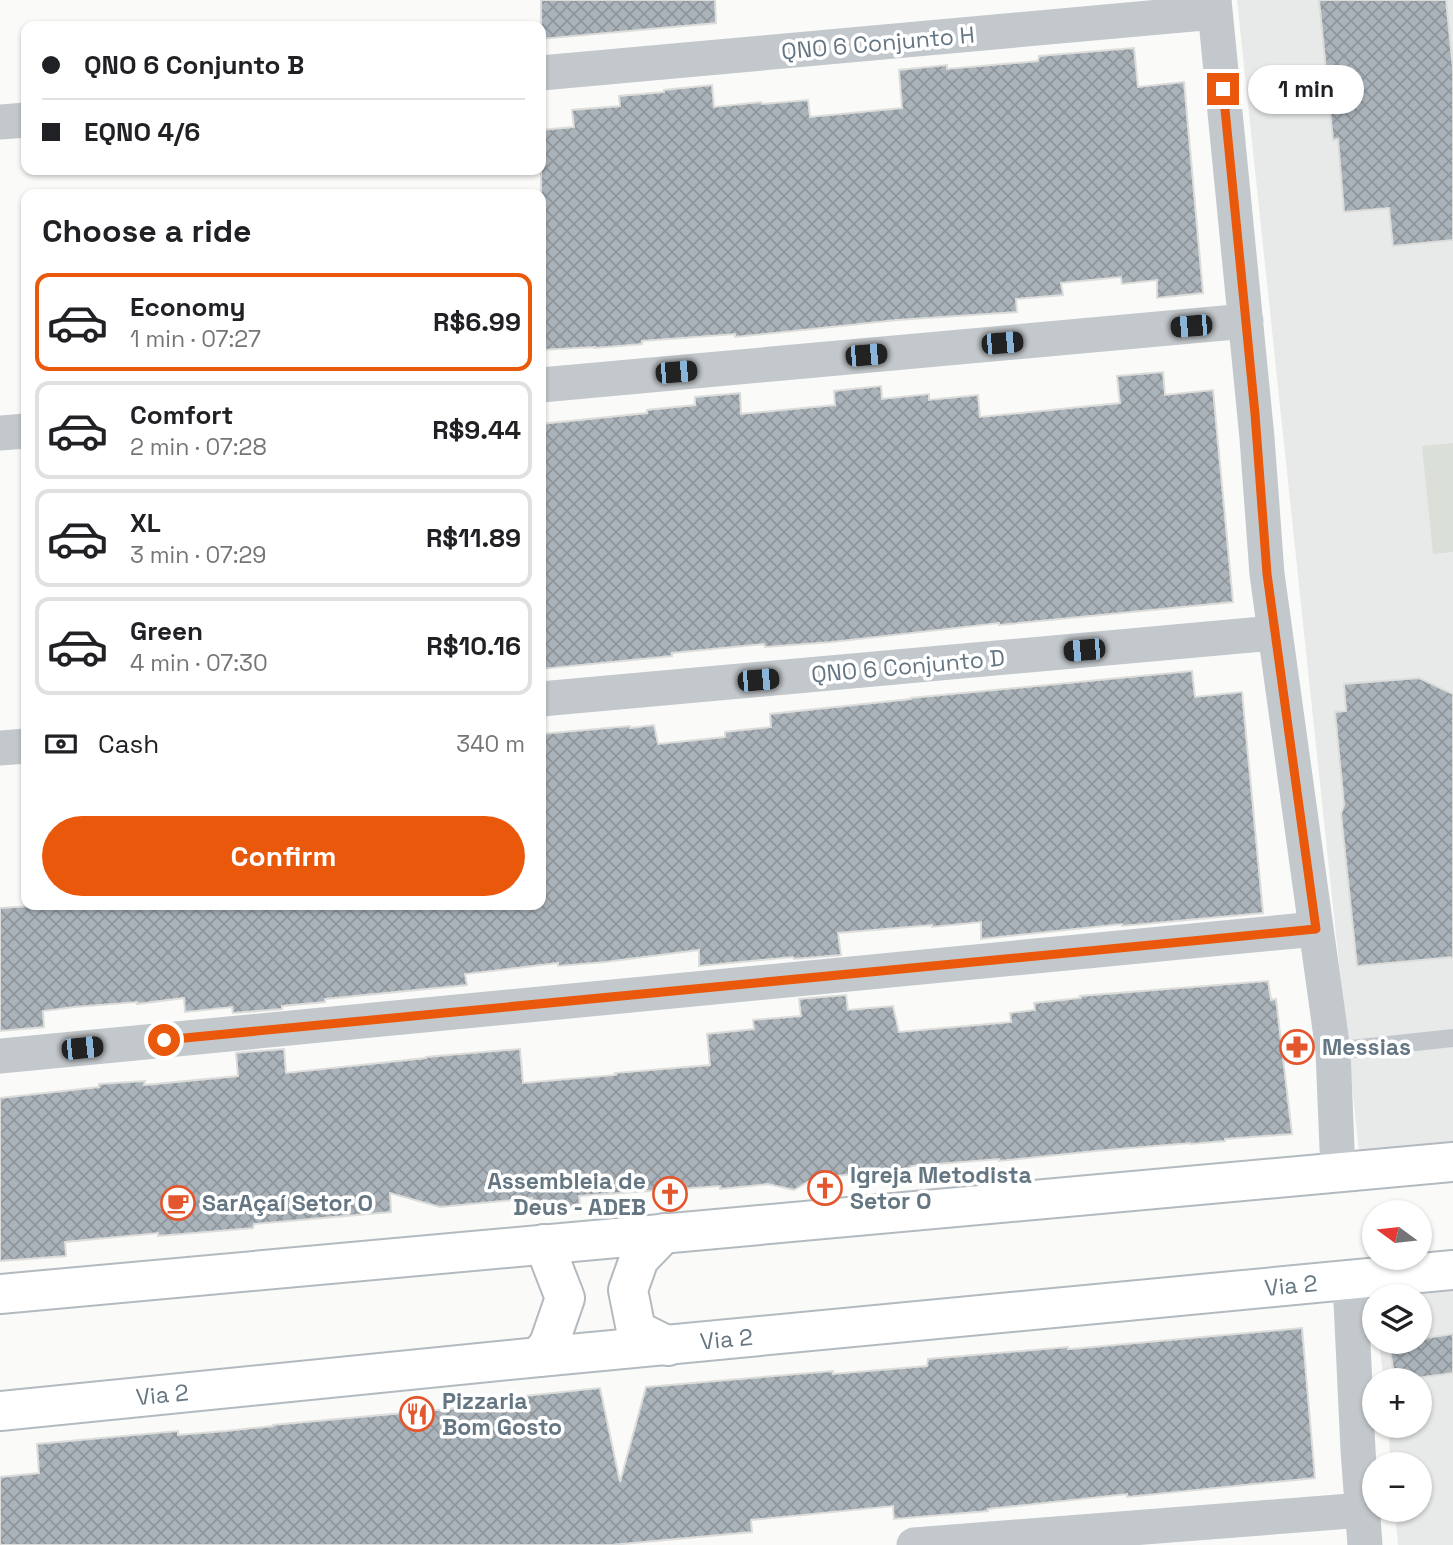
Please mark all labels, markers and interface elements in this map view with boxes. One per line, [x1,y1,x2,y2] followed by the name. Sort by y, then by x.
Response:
[780,20,976,66] street label: QNO 6 Conjunto H
[84,48,304,82] text: QNO 6 Conjunto B
[1248,64,1363,114] callout: 1 min
[1207,73,1239,105] route end
[1278,74,1334,104] text: 1 min
[84,115,200,149] text: EQNO 4/6
[42,211,252,251] text: Choose a ride
[130,290,246,324] text: Economy
[46,291,109,354] icon: car
[433,305,521,339] text: R$6.99
[1170,314,1213,338] car
[130,324,261,354] text: 1 min · 07:27
[981,331,1024,355] car
[845,343,888,367] car
[655,360,698,384] car
[130,398,233,432] text: Comfort
[46,399,109,462] icon: car
[432,413,521,447] text: R$9.44
[130,432,267,462] text: 2 min · 07:28
[130,506,161,540] text: XL
[46,507,109,570] icon: car
[426,521,521,555] text: R$11.89
[130,540,266,570] text: 3 min · 07:29
[130,614,203,648] text: Green
[46,615,109,678] icon: car
[426,629,521,663] text: R$10.16
[1063,638,1106,662] car
[810,643,1006,689] street label: QNO 6 Conjunto D
[130,648,268,678] text: 4 min · 07:30
[737,668,780,692] car
[42,725,80,763] icon: cash
[98,727,159,761] text: Cash
[456,729,525,759] text: 340 m
[42,816,525,896] button: Confirm
[148,1024,180,1056] route start
[1278,1028,1316,1066] pharmacy icon: Messias
[1322,1032,1411,1062] place label: Messias
[61,1035,104,1061] car
[850,1160,1032,1216] place label: Igreja Metodista Setor O
[487,1166,646,1222] place label: Assembleia de Deus - ADEB
[806,1169,844,1207] church icon: Igreja Metodista Setor O
[651,1175,689,1213] church icon: Assembleia de Deus - ADEB
[159,1184,197,1222] cafe icon: SarAçaí Setor O
[202,1188,373,1218] place label: SarAçaí Setor O
[1362,1200,1432,1270] north arrow
[1362,1200,1432,1522] map controls
[1263,1268,1319,1303] street label: Via 2
[1362,1284,1432,1354] button: layers
[699,1322,754,1357] street label: Via 2
[1362,1368,1432,1438] button: +
[134,1377,190,1412] street label: Via 2
[442,1386,562,1442] place label: Pizzaria Bom Gosto
[398,1395,436,1433] restaurant icon: Pizzaria Bom Gosto
[1362,1452,1432,1522] button: −

